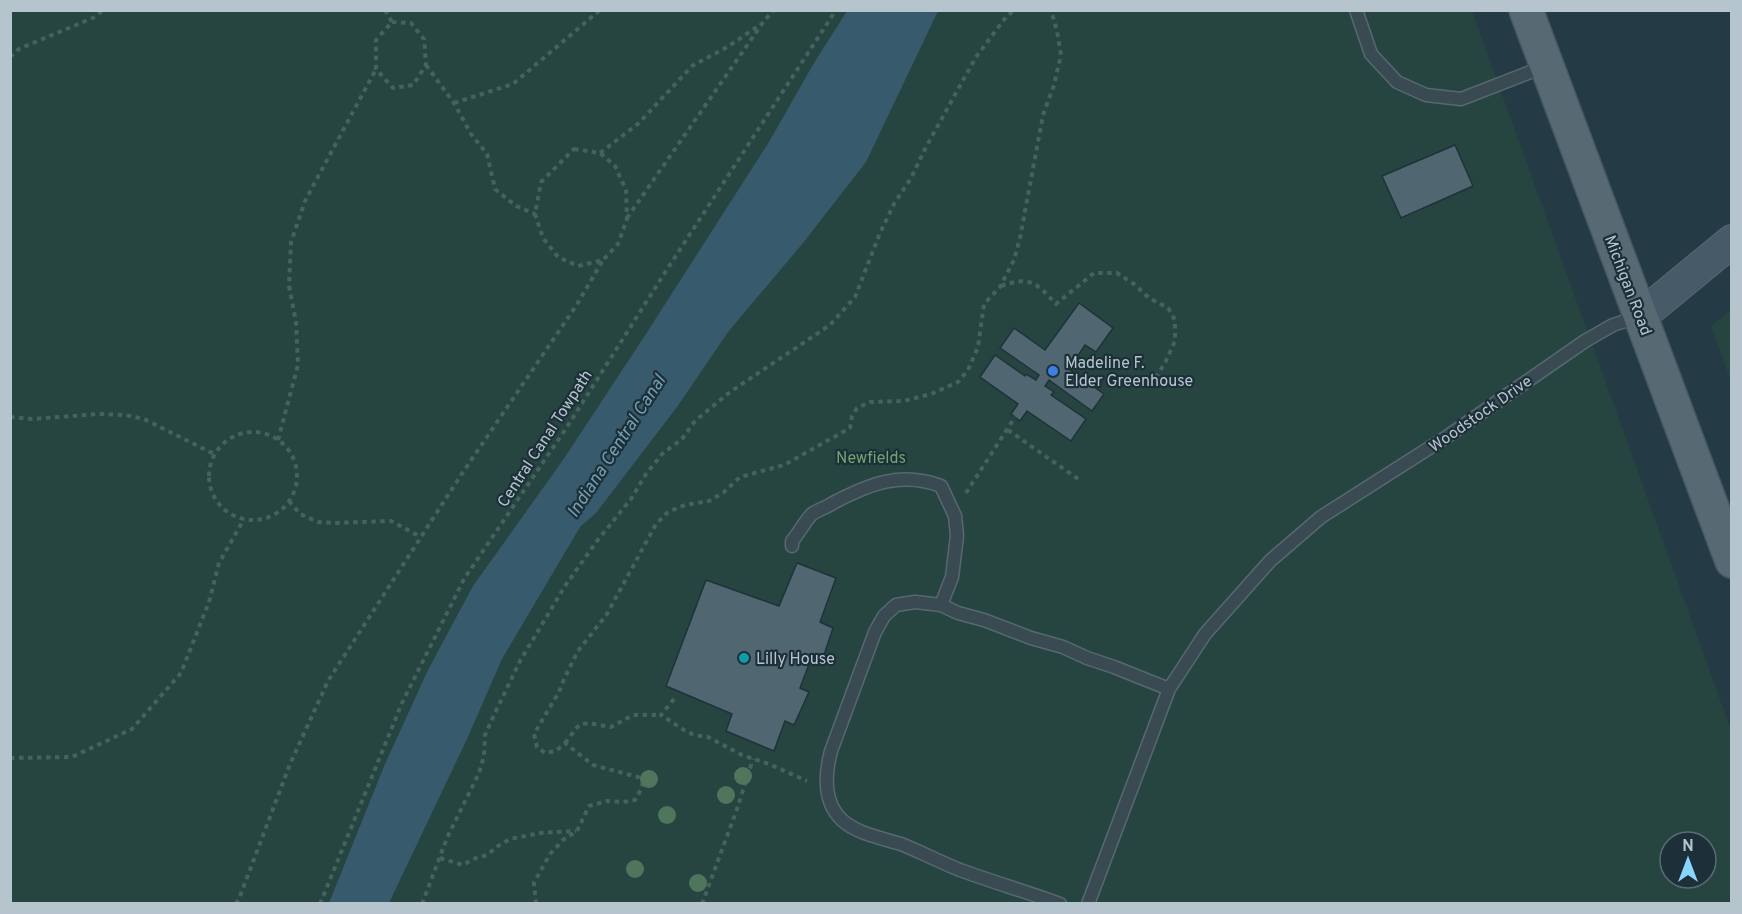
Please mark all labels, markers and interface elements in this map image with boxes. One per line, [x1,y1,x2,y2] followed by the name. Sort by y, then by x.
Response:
[1599,233,1655,339] street label: Michigan Road
[1065,354,1193,392] place label: Madeline F. Elder Greenhouse
[1046,364,1060,378] marker: Madeline F. Elder Greenhouse
[494,367,598,512] street label: Central Canal Towpath
[563,370,673,522] water label: Indiana Central Canal
[1426,372,1536,458] street label: Woodstock Drive
[836,449,906,469] park label: Newfields
[756,650,835,670] place label: Lilly House
[737,651,751,665] marker: Lilly House
[1658,830,1718,890] north arrow
[1682,837,1694,857] text: N

